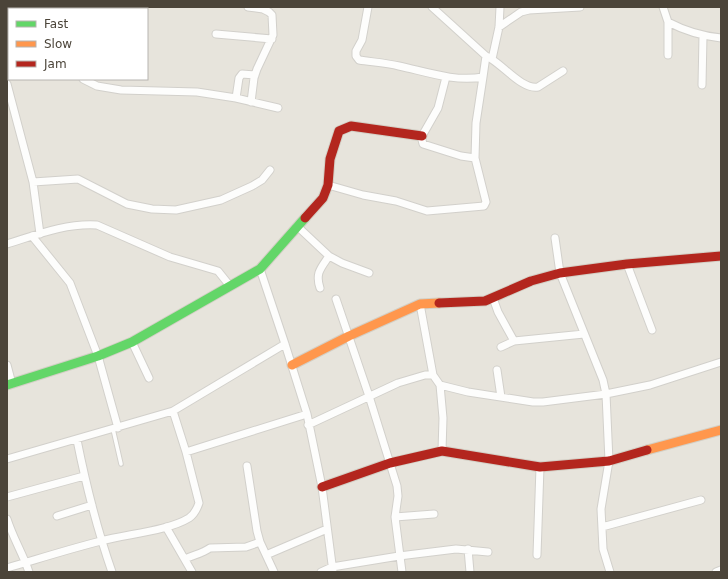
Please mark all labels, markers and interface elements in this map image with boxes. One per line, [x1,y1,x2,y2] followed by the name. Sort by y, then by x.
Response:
[8,8,148,80] legend
[44,17,68,31] text: Fast
[44,37,72,51] text: Slow
[43,57,67,71] text: Jam

